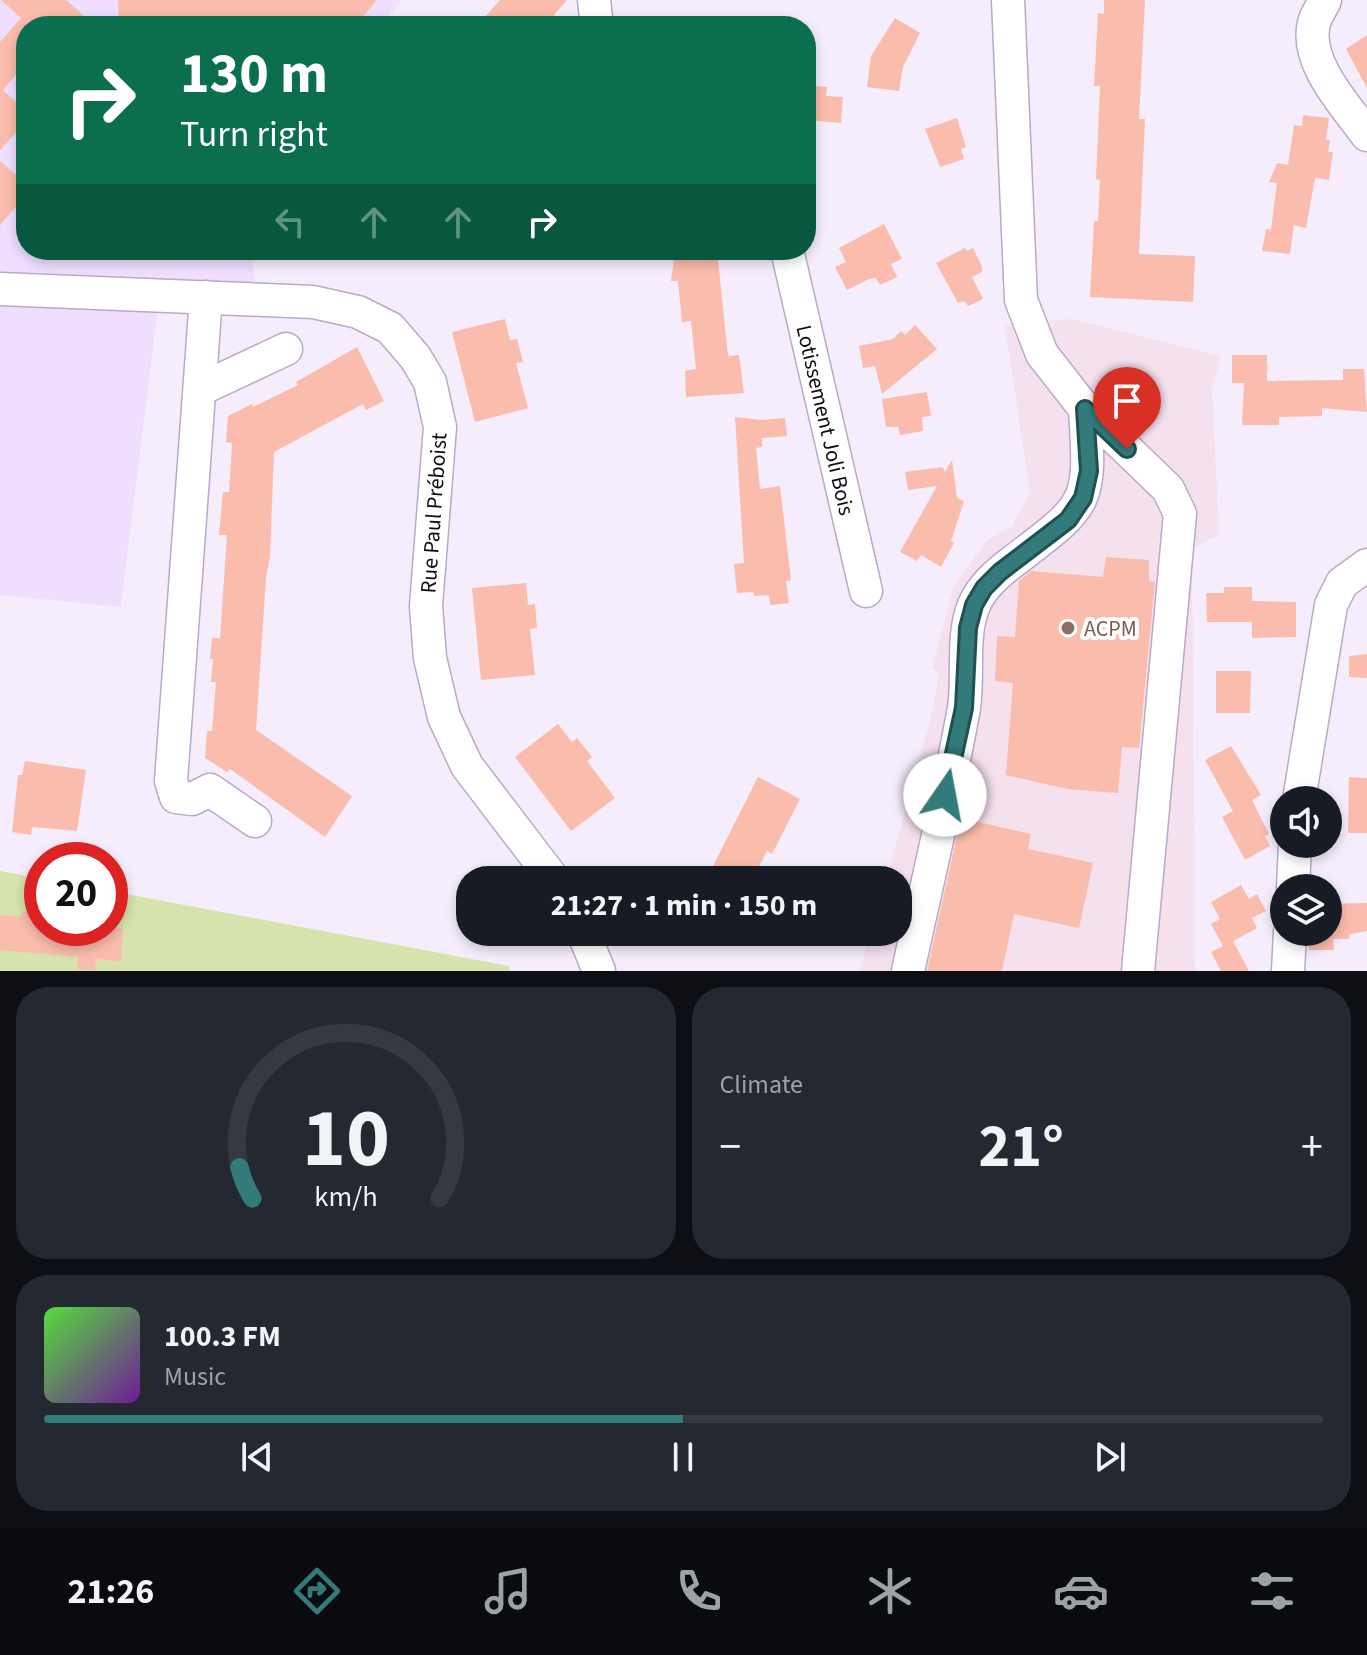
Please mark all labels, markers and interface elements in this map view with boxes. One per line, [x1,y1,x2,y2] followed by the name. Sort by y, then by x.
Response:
[180,35,328,114] text: 130 m
[48,48,152,152] icon: right
[180,109,328,160] text: Turn right
[268,200,312,244] icon: left
[352,200,396,244] icon: ahead
[436,200,480,244] icon: ahead
[520,200,564,244] icon: right
[788,322,863,519] street label: Lotissement Joli Bois
[1093,367,1161,449] pin
[1105,379,1149,423] icon: arrive
[412,431,456,594] street label: Rue Paul Préboist
[1084,613,1137,645] place label: ACPM
[1059,619,1077,637] marker: ACPM
[903,753,987,837] position arrow
[1270,786,1342,946] map controls
[1270,786,1342,858] button: sound
[24,842,128,946] speed limit sign: 20
[1270,874,1342,946] button: layers
[551,884,817,927] text: 21:27 · 1 min · 150 m
[720,1066,803,1103] text: Climate
[302,1080,390,1198] text: 10
[979,1105,1064,1190] text: 21°
[720,1116,741,1179] text: −
[1301,1116,1323,1179] text: +
[314,1177,377,1217] text: km/h
[164,1315,281,1358] text: 100.3 FM
[164,1358,226,1395] text: Music
[235,1435,279,1479] icon: previous
[661,1435,705,1479] icon: pause
[1088,1435,1132,1479] icon: next
[289,1563,345,1619] icon: directions
[480,1563,536,1619] icon: music
[671,1563,727,1619] icon: phone
[862,1563,918,1619] icon: climate
[1053,1563,1109,1619] icon: car
[1244,1563,1300,1619] icon: filters
[67,1566,154,1617] text: 21:26

